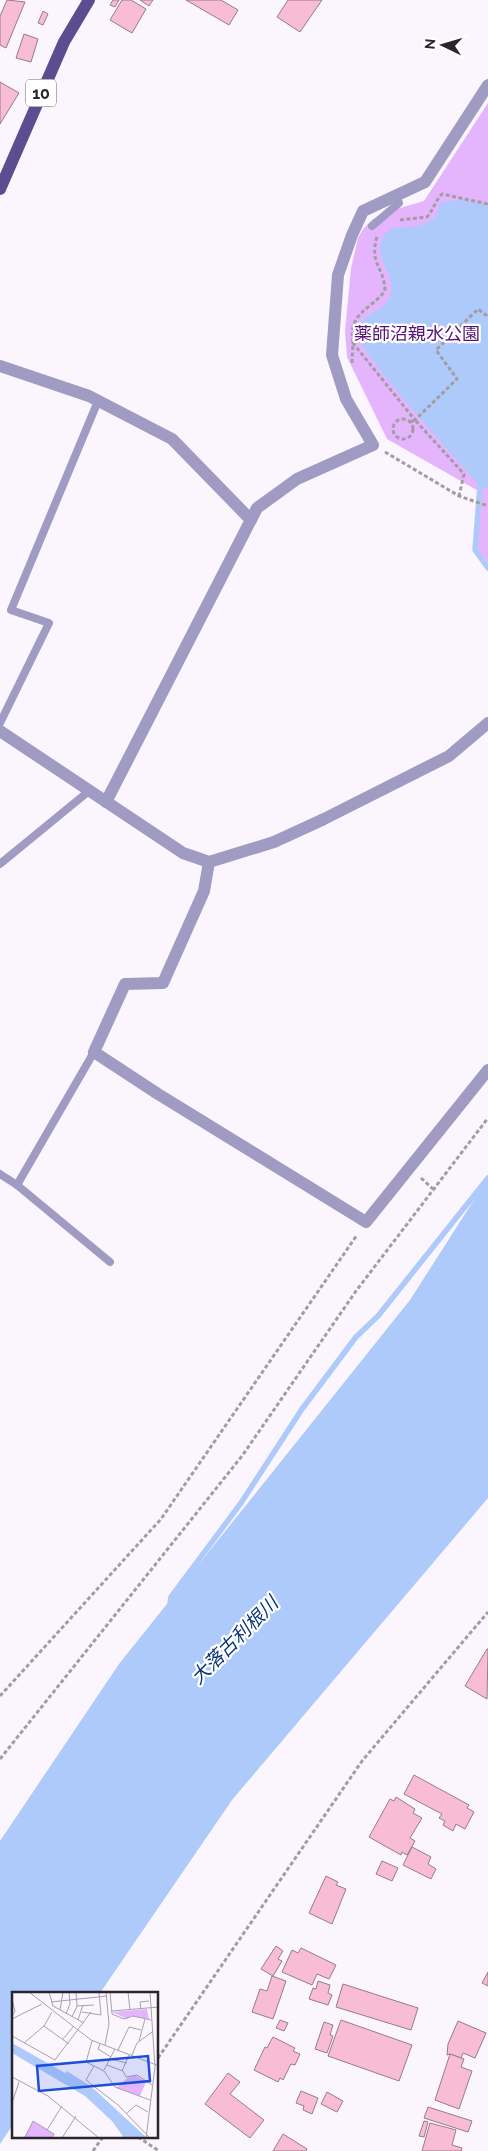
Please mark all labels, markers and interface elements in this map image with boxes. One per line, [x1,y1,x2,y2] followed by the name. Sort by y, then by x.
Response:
[418,20,468,70] north arrow
[422,38,438,50] text: N
[26,80,56,106] road number: 10
[354,323,480,344] park label: 薬師沼親水公園
[186,1591,283,1688] water label: 大落古利根川
[12,1992,159,2138] inset map

